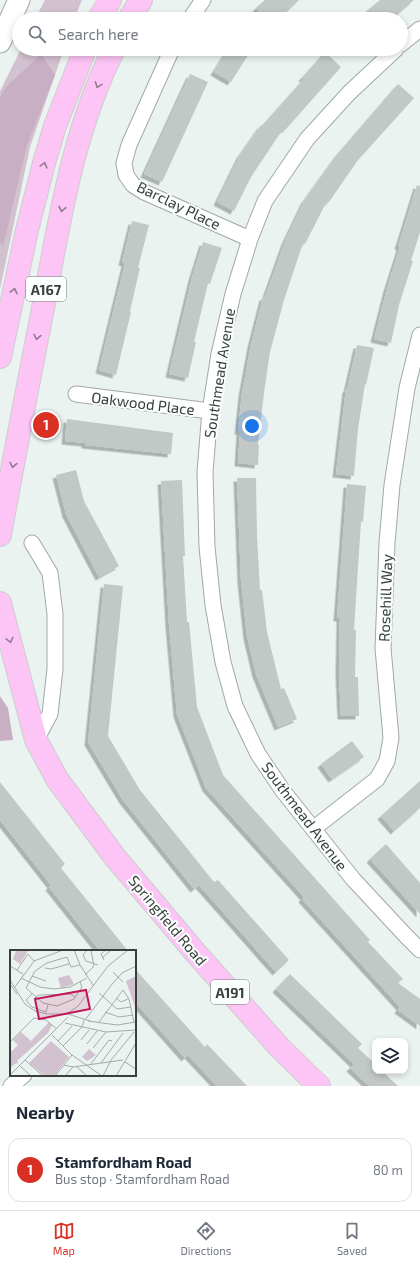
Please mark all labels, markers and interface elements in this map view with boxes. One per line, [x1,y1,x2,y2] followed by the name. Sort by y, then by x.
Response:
[12,12,408,56] search box
[26,23,48,45] icon: search
[58,25,139,43] text: Search here
[94,81,102,88] one-way arrow
[39,161,48,168] one-way arrow
[134,177,224,233] street label: Barclay Place
[58,206,66,212] one-way arrow
[26,277,66,301] road number: A167
[10,288,18,294] one-way arrow
[200,307,238,439] street label: Southmead Avenue
[34,334,42,340] one-way arrow
[90,388,196,418] street label: Oakwood Place
[33,410,59,440] pin: 1
[242,416,262,436] your location
[10,462,18,468] one-way arrow
[374,554,396,642] street label: Rosehill Way
[5,637,13,643] one-way arrow
[258,758,352,874] street label: Southmead Avenue
[125,871,211,969] street label: Springfield Road
[10,950,136,1076] inset map
[211,980,249,1004] road number: A191
[372,1038,408,1074] map controls
[372,1038,408,1074] button: layers
[16,1102,74,1122] text: Nearby
[55,1153,192,1171] text: Stamfordham Road
[27,1162,33,1178] text: 1
[373,1162,403,1178] text: 80 m
[55,1171,230,1187] text: Bus stop · Stamfordham Road
[53,1220,75,1257] tab: Map
[181,1220,231,1257] tab: Directions
[337,1220,367,1257] tab: Saved

